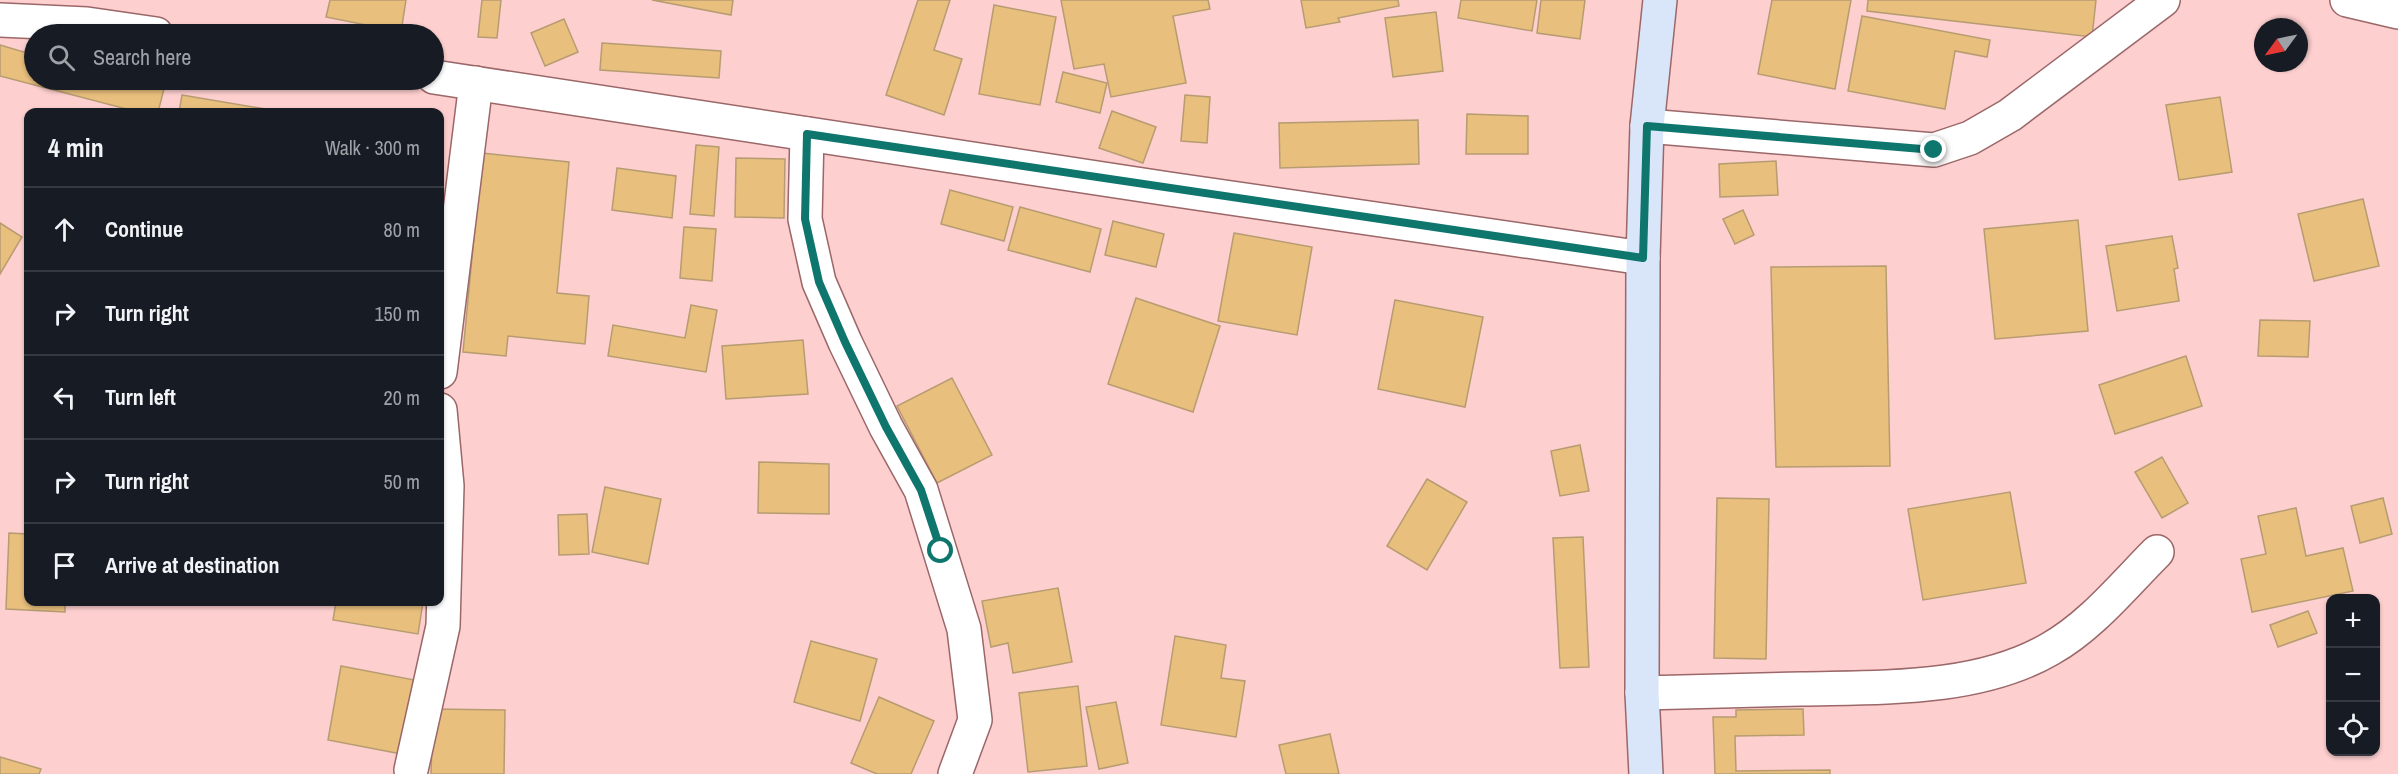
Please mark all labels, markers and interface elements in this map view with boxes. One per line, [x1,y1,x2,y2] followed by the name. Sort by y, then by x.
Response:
[2254,18,2308,72] north arrow
[24,24,444,90] search box
[45,41,78,74] icon: search
[93,42,191,72] text: Search here
[48,130,104,165] text: 4 min
[325,134,420,161] text: Walk · 300 m
[1920,136,1946,162] route end
[48,213,81,246] icon: ahead
[105,214,183,244] text: Continue
[384,216,420,243] text: 80 m
[48,297,81,330] icon: right
[105,298,189,328] text: Turn right
[374,300,420,327] text: 150 m
[48,381,81,414] icon: left
[105,382,176,412] text: Turn left
[384,384,420,411] text: 20 m
[48,465,81,498] icon: right
[105,466,189,496] text: Turn right
[384,468,420,495] text: 50 m
[927,537,953,563] route start
[48,549,81,582] icon: arrive
[105,550,279,580] text: Arrive at destination
[2326,594,2380,756] map controls
[2326,594,2380,648] button: +
[2326,648,2380,702] button: −
[2326,702,2380,756] button: locate

